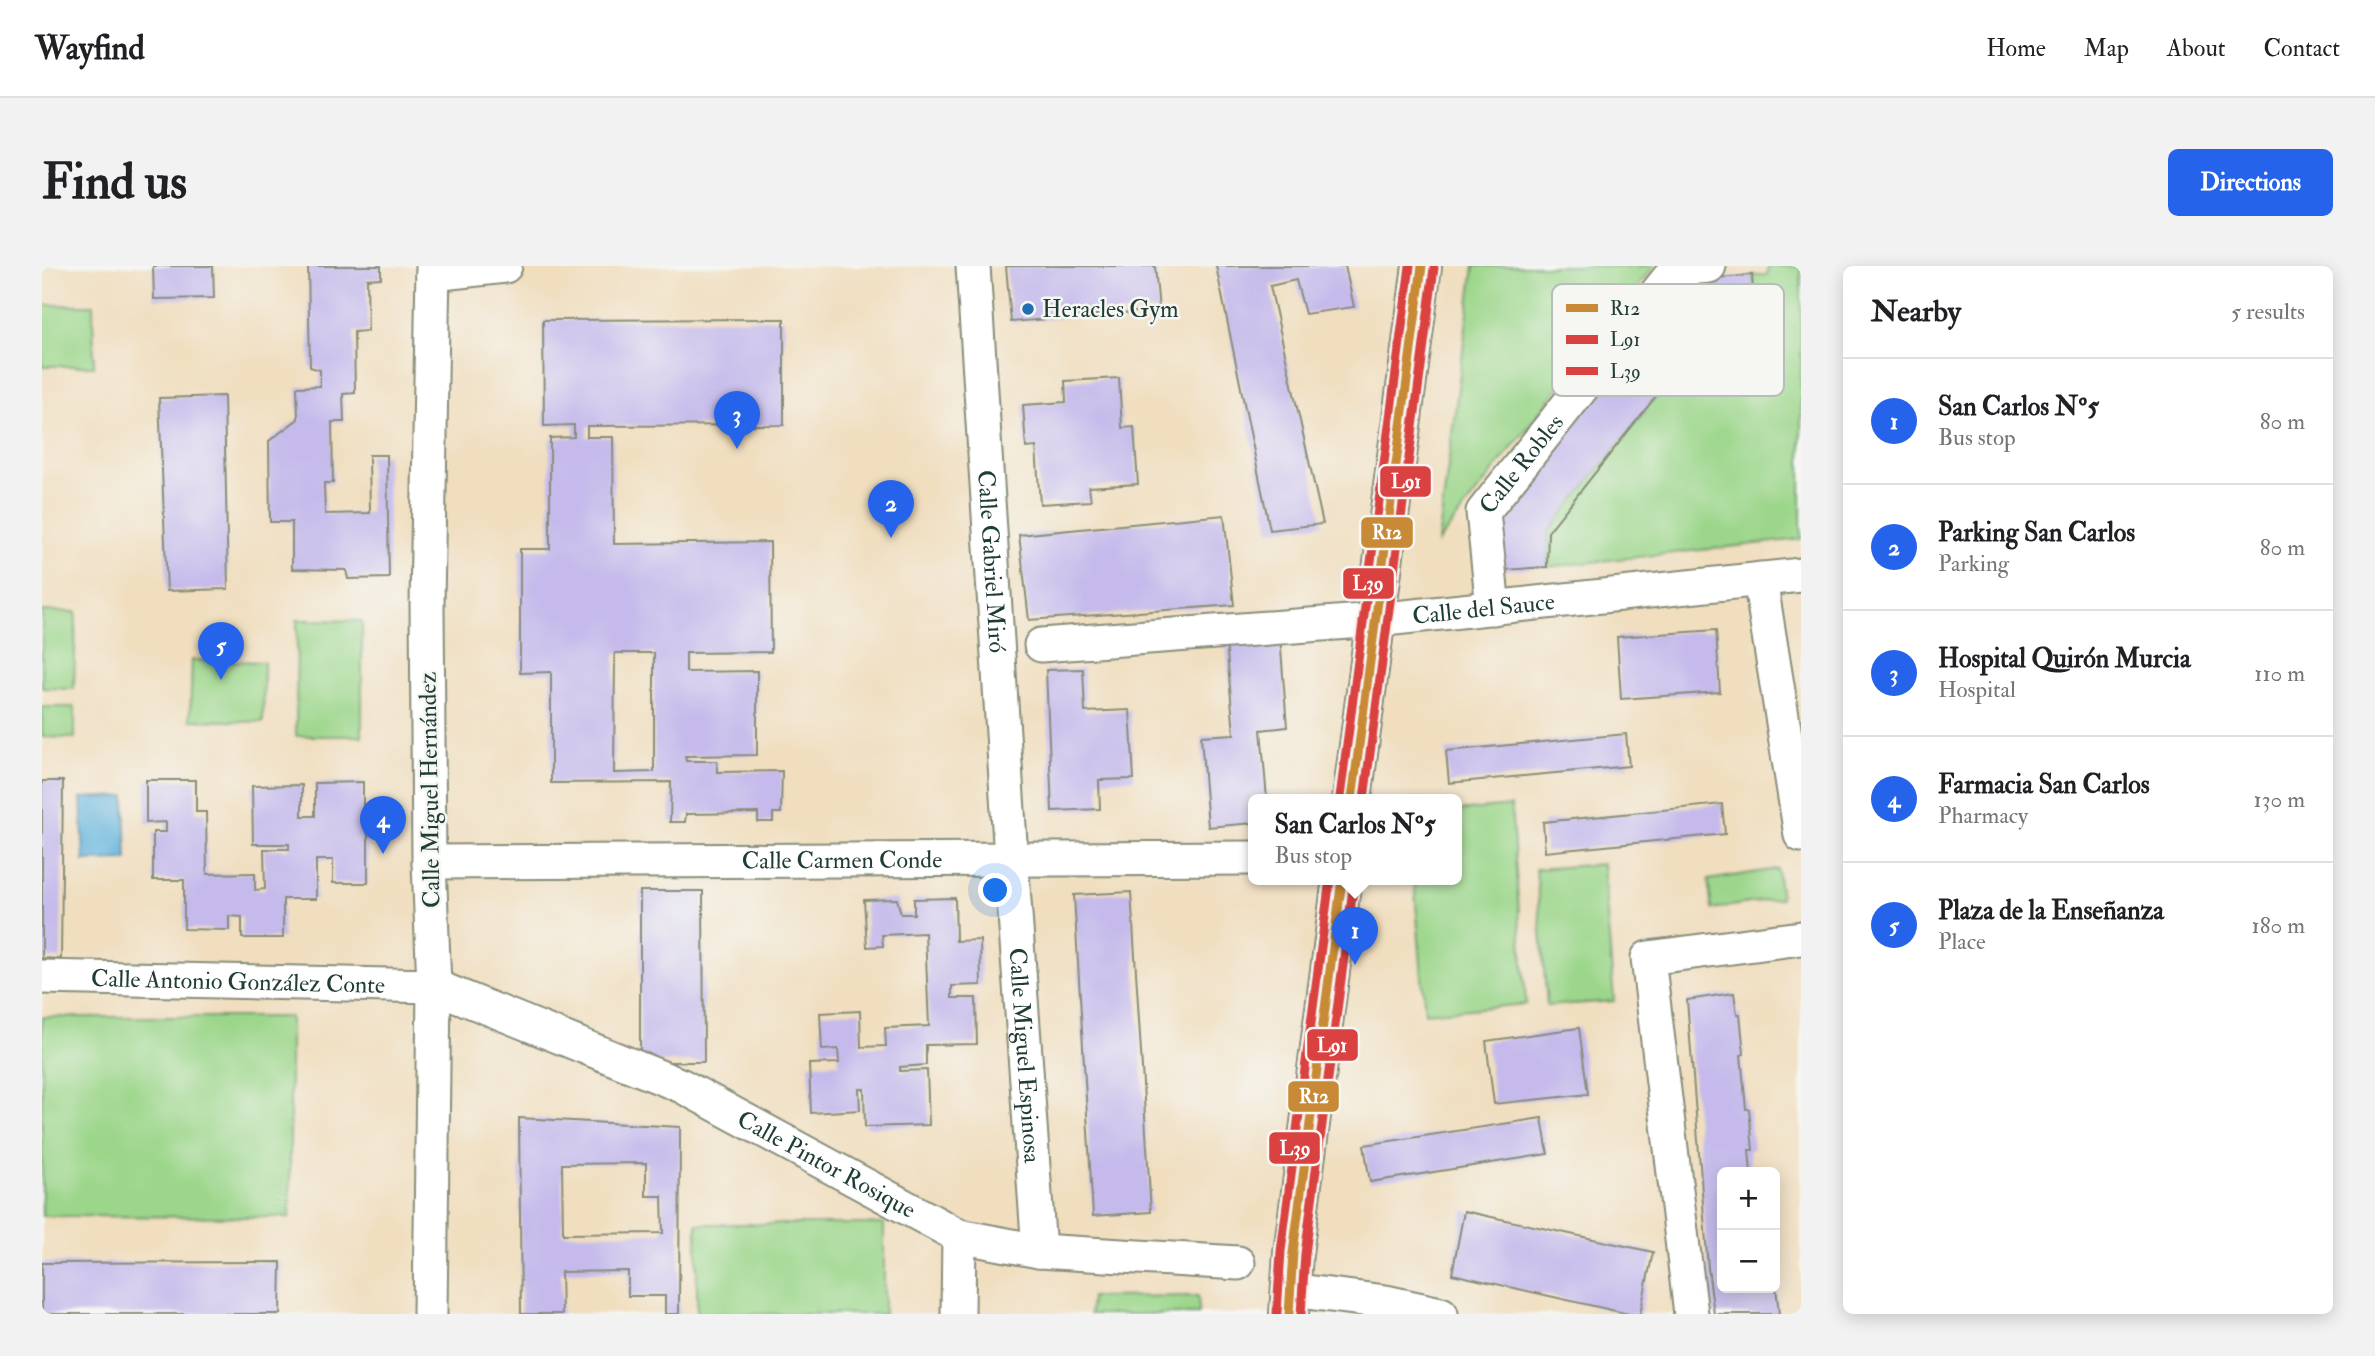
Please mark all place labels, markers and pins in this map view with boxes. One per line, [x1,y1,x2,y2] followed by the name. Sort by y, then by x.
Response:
[1042,294,1179,325] place label: Heracles Gym
[1020,301,1036,317] marker: Heracles Gym
[714,391,760,449] pin: 3
[868,480,914,538] pin: 2
[198,622,244,680] pin: 5
[360,796,406,854] pin: 4
[1332,907,1378,965] pin: 1

